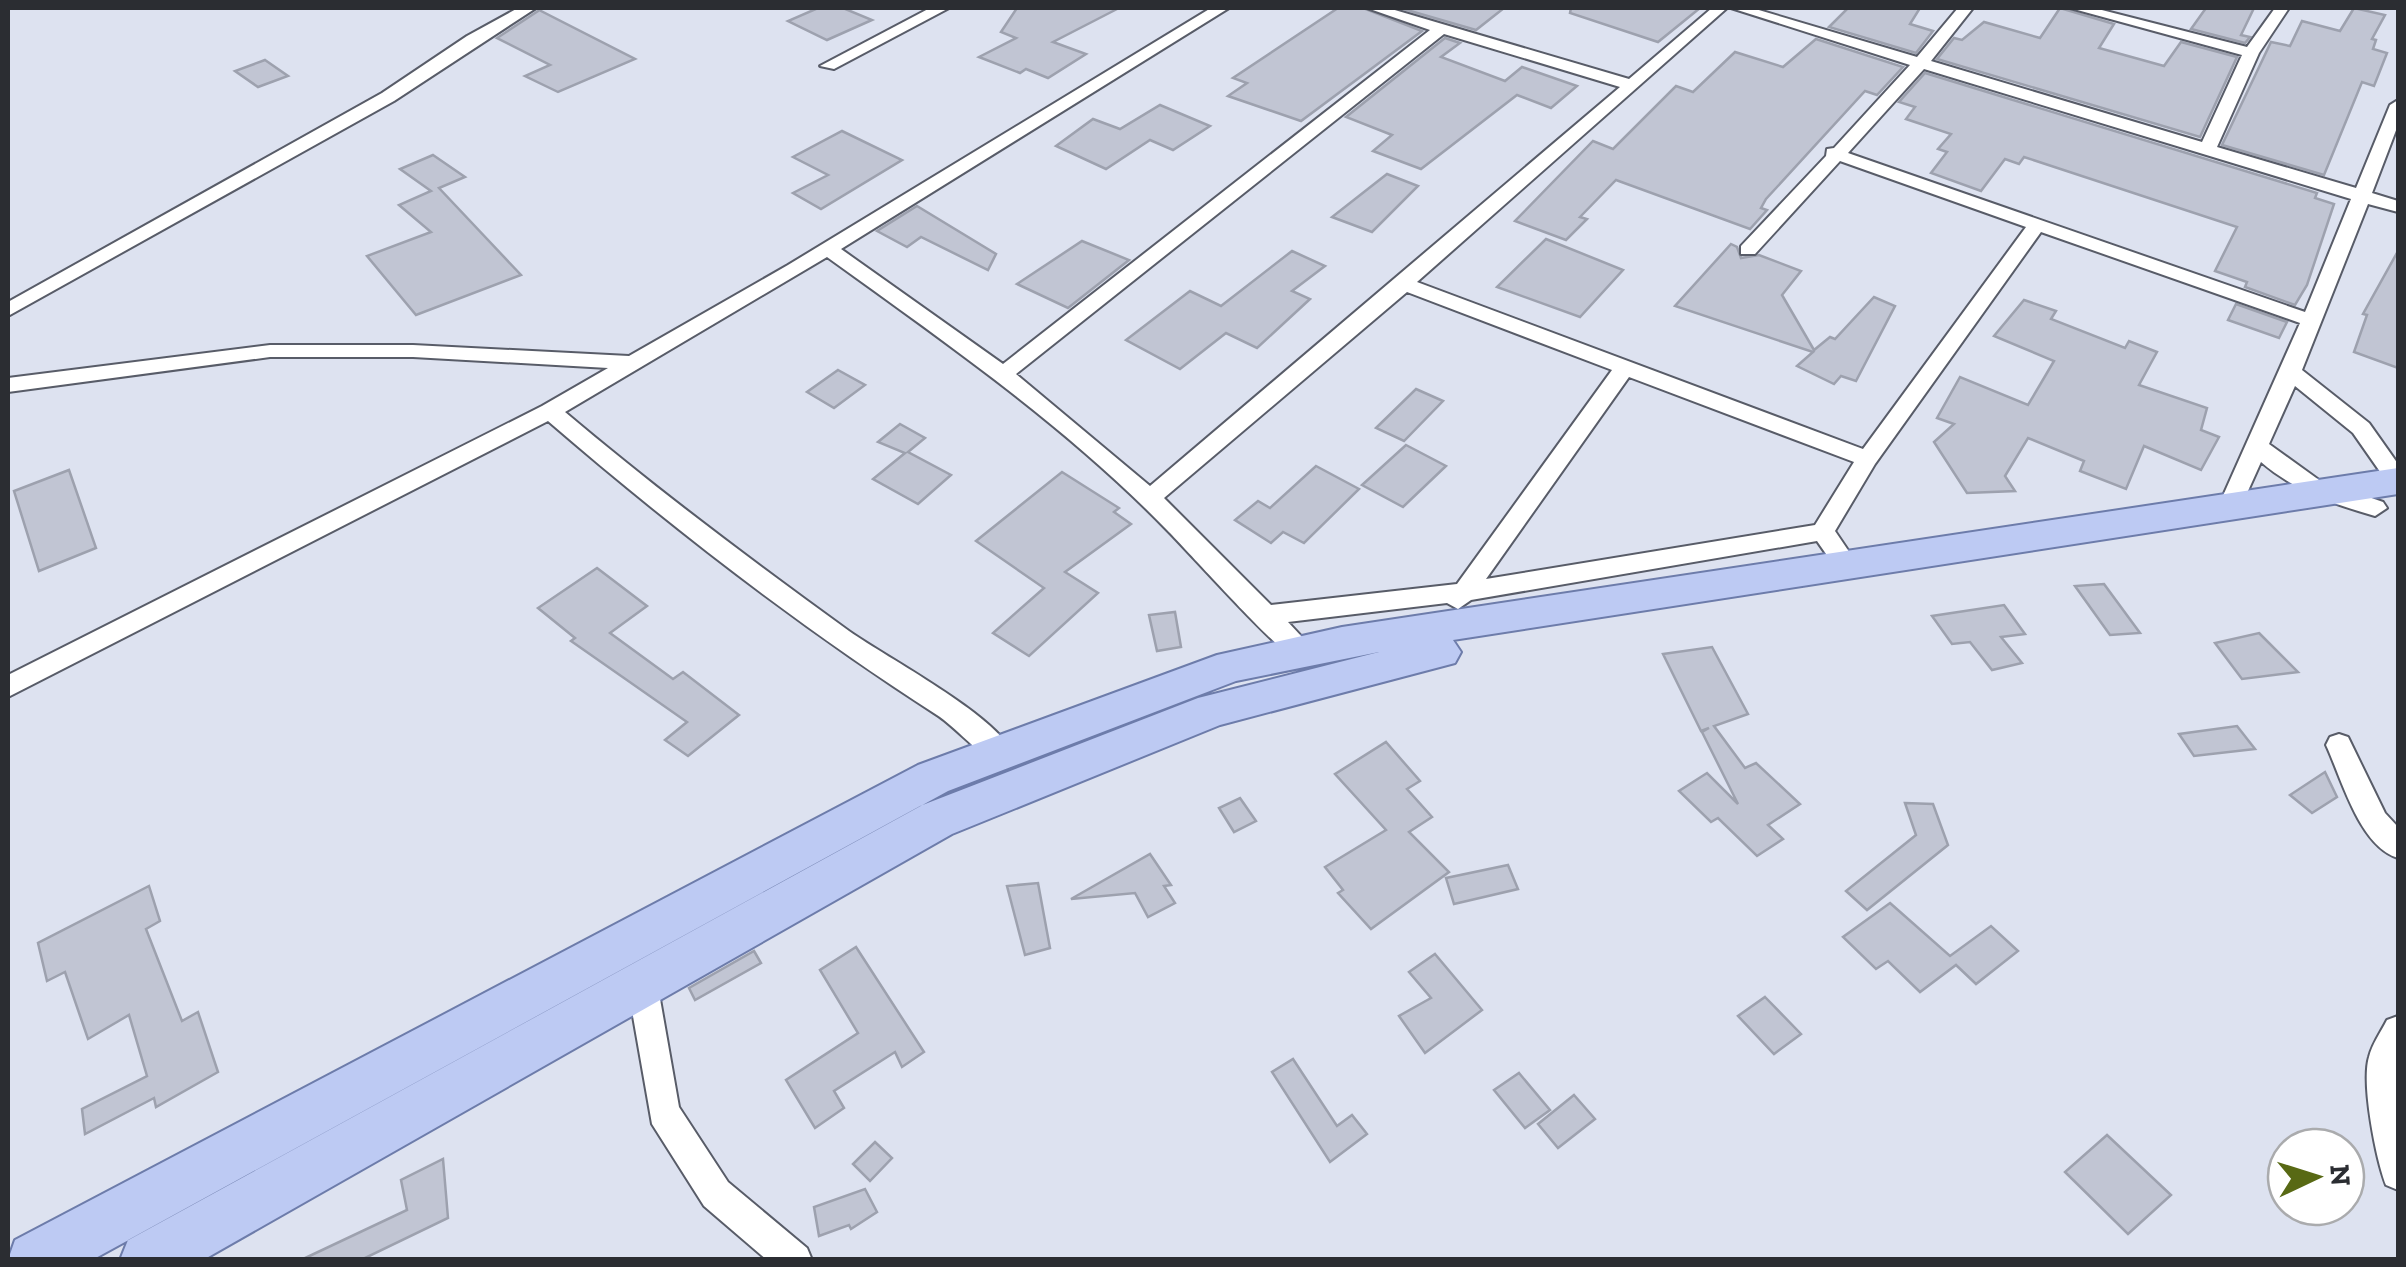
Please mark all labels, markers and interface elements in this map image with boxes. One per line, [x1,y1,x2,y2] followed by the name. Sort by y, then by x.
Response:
[2266,1127,2366,1227] north arrow
[2323,1164,2358,1187] text: N

